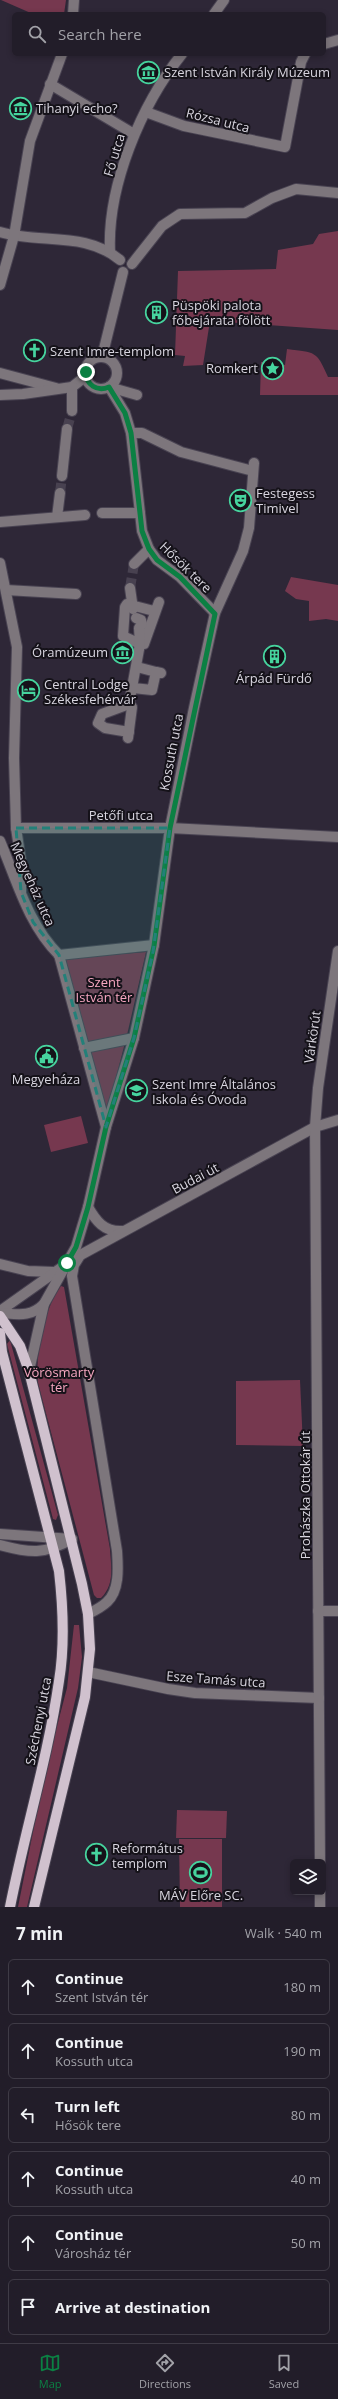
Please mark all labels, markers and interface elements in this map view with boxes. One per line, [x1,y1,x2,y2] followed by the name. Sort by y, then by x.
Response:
[12,12,326,56] search box
[26,23,48,45] icon: search
[58,24,142,44] text: Search here
[136,59,162,85] museum icon: Szent István Király Múzeum
[164,63,330,81] place label: Szent István Király Múzeum
[8,95,34,121] museum icon: Tihanyi echo?
[36,99,118,117] place label: Tihanyi echo?
[184,103,252,137] street label: Rózsa utca
[99,131,129,179] street label: Fő utca
[172,296,271,329] place label: Püspöki palota főbejárata fölött
[143,299,169,325] building icon: Püspöki palota főbejárata fölött
[21,338,47,364] church icon: Szent Imre-templom
[50,342,174,360] place label: Szent Imre-templom
[260,355,286,381] place icon: Romkert
[206,359,258,377] place label: Romkert
[77,363,95,381] route end
[256,484,315,517] place label: Festegess Timivel
[227,487,253,513] theatre icon: Festegess Timivel
[156,538,216,596] street label: Hősök tere
[110,639,136,665] museum icon: Óramúzeum
[32,643,108,661] place label: Óramúzeum
[261,643,287,669] building icon: Árpád Fürdő
[236,669,312,687] place label: Árpád Fürdő
[44,675,137,708] place label: Central Lodge Székesfehérvár
[16,678,42,704] hotel icon: Central Lodge Székesfehérvár
[155,712,187,792] street label: Kossuth utca
[89,806,153,824] street label: Petőfi utca
[6,839,60,929] street label: Megyeház utca
[76,973,133,1006] park label: Szent István tér
[299,1009,325,1064] street label: Várkörút
[33,1044,59,1070] public building icon: Megyeháza
[12,1070,80,1088] place label: Megyeháza
[152,1075,276,1108] place label: Szent Imre Általános Iskola és Óvoda
[124,1078,150,1104] school or university icon: Szent Imre Általános Iskola és Óvoda
[168,1158,222,1198] street label: Budai út
[58,1254,76,1272] route start
[24,1363,95,1396] park label: Vörösmarty tér
[296,1430,314,1559] street label: Prohászka Ottokár út
[166,1667,266,1691] street label: Esze Tamás utca
[21,1675,55,1767] street label: Széchenyi utca
[112,1839,183,1872] place label: Református templom
[83,1842,109,1868] church icon: Református templom
[290,1859,326,1895] map controls
[290,1859,326,1895] button: layers
[188,1860,214,1886] sports icon: MÁV Előre SC.
[159,1886,243,1904] place label: MÁV Előre SC.
[16,1922,63,1945] text: 7 min
[245,1924,322,1942] text: Walk · 540 m
[55,1968,123,1988] text: Continue
[17,1976,39,1998] icon: ahead
[283,1978,321,1996] text: 180 m
[55,1988,148,2006] text: Szent István tér
[55,2032,123,2052] text: Continue
[17,2040,39,2062] icon: ahead
[283,2042,321,2060] text: 190 m
[55,2052,133,2070] text: Kossuth utca
[55,2096,120,2116] text: Turn left
[17,2104,39,2126] icon: left
[291,2106,321,2124] text: 80 m
[55,2116,121,2134] text: Hősök tere
[55,2160,123,2180] text: Continue
[17,2168,39,2190] icon: ahead
[291,2170,321,2188] text: 40 m
[55,2180,133,2198] text: Kossuth utca
[55,2224,123,2244] text: Continue
[17,2232,39,2254] icon: ahead
[291,2234,321,2252] text: 50 m
[55,2244,131,2262] text: Városház tér
[17,2296,39,2318] icon: arrive
[55,2297,210,2317] text: Arrive at destination
[39,2352,62,2391] tab: Map
[139,2352,191,2391] tab: Directions
[269,2352,299,2391] tab: Saved

